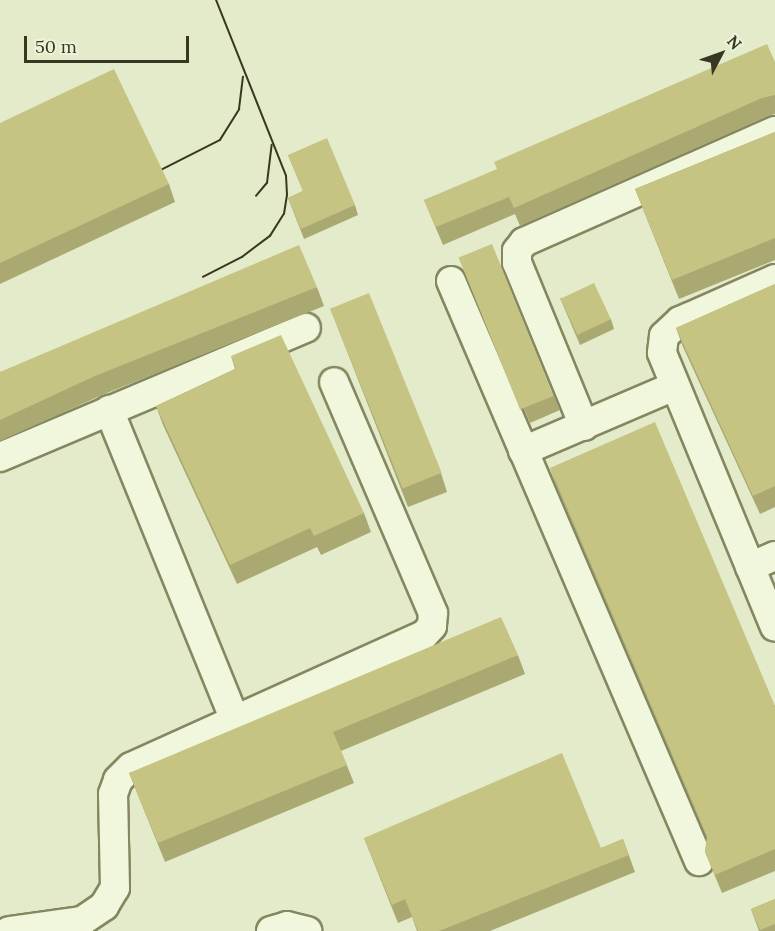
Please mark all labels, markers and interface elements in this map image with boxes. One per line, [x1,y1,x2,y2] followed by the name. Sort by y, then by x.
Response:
[27,24,192,62] scale bar
[691,24,751,84] north arrow
[723,31,746,53] text: N
[35,35,77,58] text: 50 m

